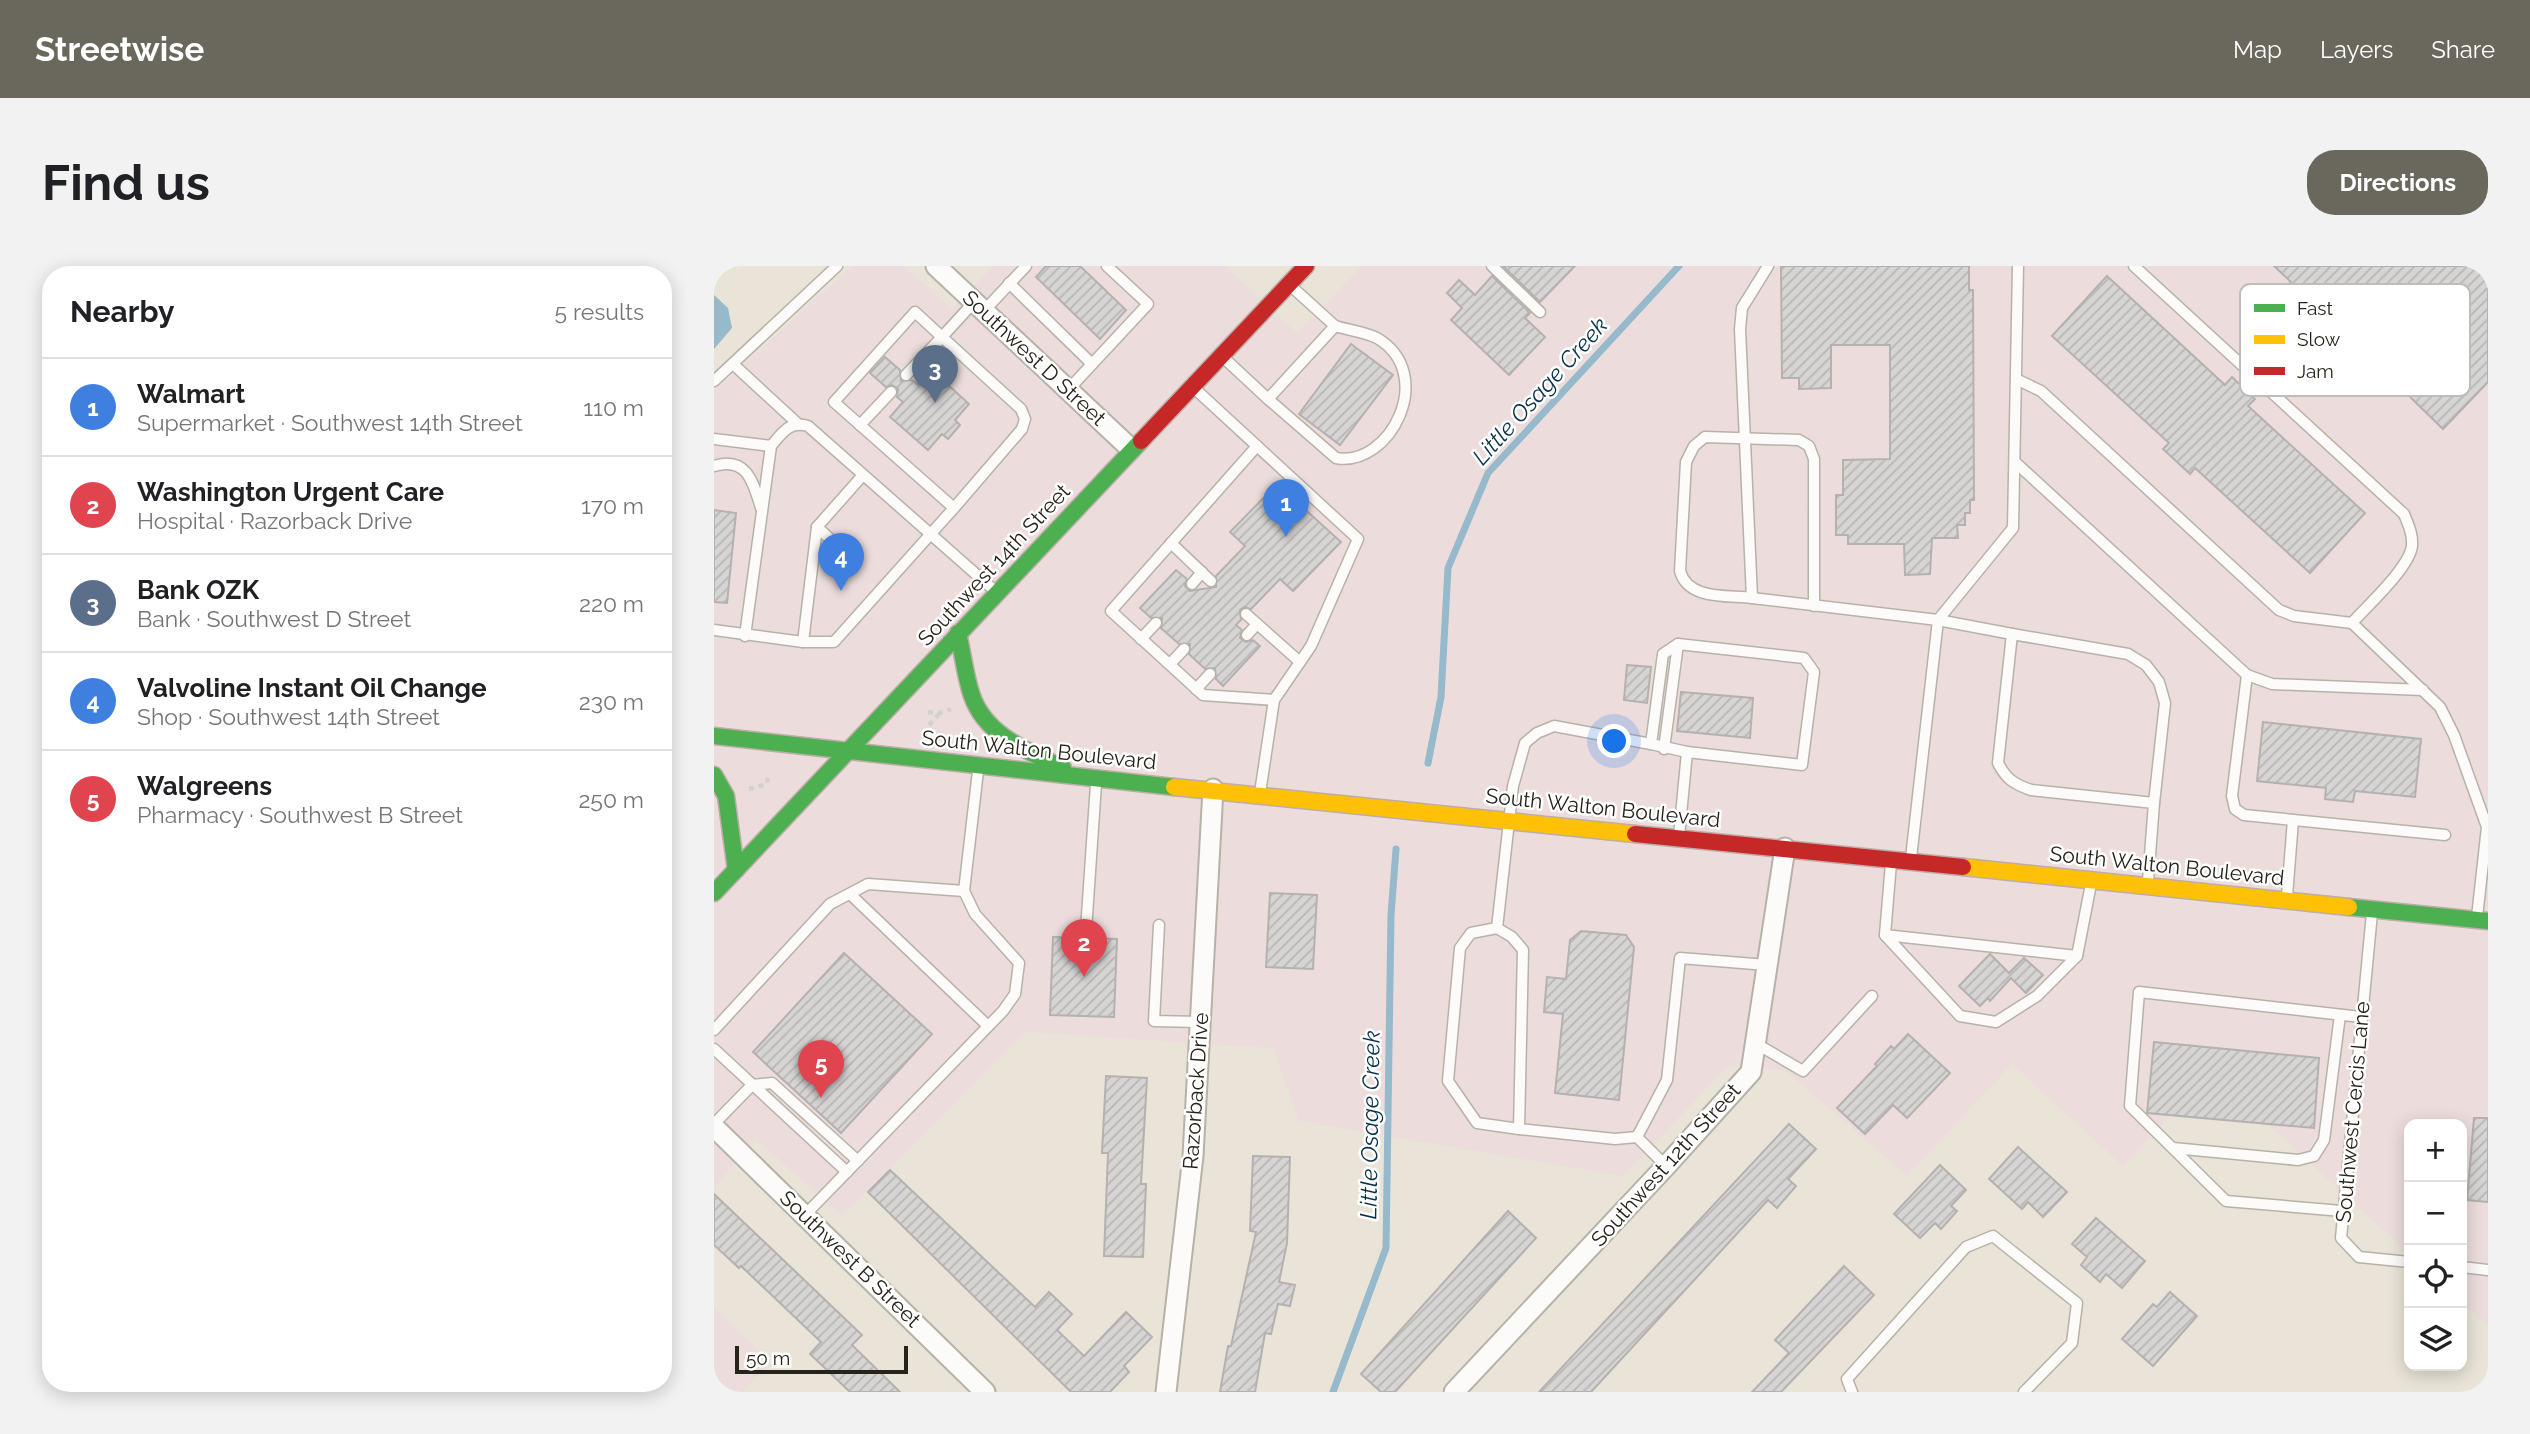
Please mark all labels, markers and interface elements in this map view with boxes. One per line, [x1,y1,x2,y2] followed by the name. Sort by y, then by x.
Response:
[35,30,204,69] text: Streetwise
[2233,35,2282,64] text: Map
[2320,35,2393,64] text: Layers
[2431,35,2495,64] text: Share
[2307,150,2488,215] button: Directions
[42,154,210,211] text: Find us
[2240,284,2470,396] legend
[957,285,1111,431] street label: Southwest D Street
[70,294,174,329] text: Nearby
[2297,297,2333,319] text: Fast
[555,298,644,325] text: 5 results
[1466,311,1613,470] water label: Little Osage Creek
[2297,328,2341,350] text: Slow
[912,345,958,403] pin: 3
[2297,360,2334,382] text: Jam
[137,379,245,409] text: Walmart
[87,394,99,421] text: 1
[583,394,644,421] text: 110 m
[137,409,523,436] text: Supermarket · Southwest 14th Street
[137,477,444,507] text: Washington Urgent Care
[912,479,1075,651] street label: Southwest 14th Street
[1263,479,1309,537] pin: 1
[87,492,99,519] text: 2
[581,492,644,519] text: 170 m
[137,507,412,534] text: Hospital · Razorback Drive
[818,533,864,591] pin: 4
[137,575,259,605] text: Bank OZK
[87,590,99,617] text: 3
[579,590,644,617] text: 220 m
[137,605,411,632] text: Bank · Southwest D Street
[137,673,486,703] text: Valvoline Instant Oil Change
[86,688,100,715] text: 4
[579,688,644,715] text: 230 m
[137,703,440,730] text: Shop · Southwest 14th Street
[1597,724,1631,758] your location
[921,725,1158,774] street label: South Walton Boulevard
[137,771,272,801] text: Walgreens
[1485,783,1722,832] street label: South Walton Boulevard
[87,786,99,813] text: 5
[578,786,644,813] text: 250 m
[137,801,463,828] text: Pharmacy · Southwest B Street
[2049,841,2286,890] street label: South Walton Boulevard
[1061,919,1107,977] pin: 2
[2330,1000,2375,1224] street label: Southwest Cercis Lane
[1178,1012,1213,1170] street label: Razorback Drive
[1354,1030,1385,1220] water label: Little Osage Creek
[798,1040,844,1098] pin: 5
[1586,1078,1746,1251] street label: Southwest 12th Street
[2404,1119,2467,1371] map controls
[2404,1119,2467,1182] button: +
[2404,1182,2467,1245] button: −
[775,1185,926,1332] street label: Southwest B Street
[2404,1245,2467,1308] button: locate
[2404,1308,2467,1371] button: layers
[735,1343,908,1375] scale bar
[746,1347,790,1369] text: 50 m

